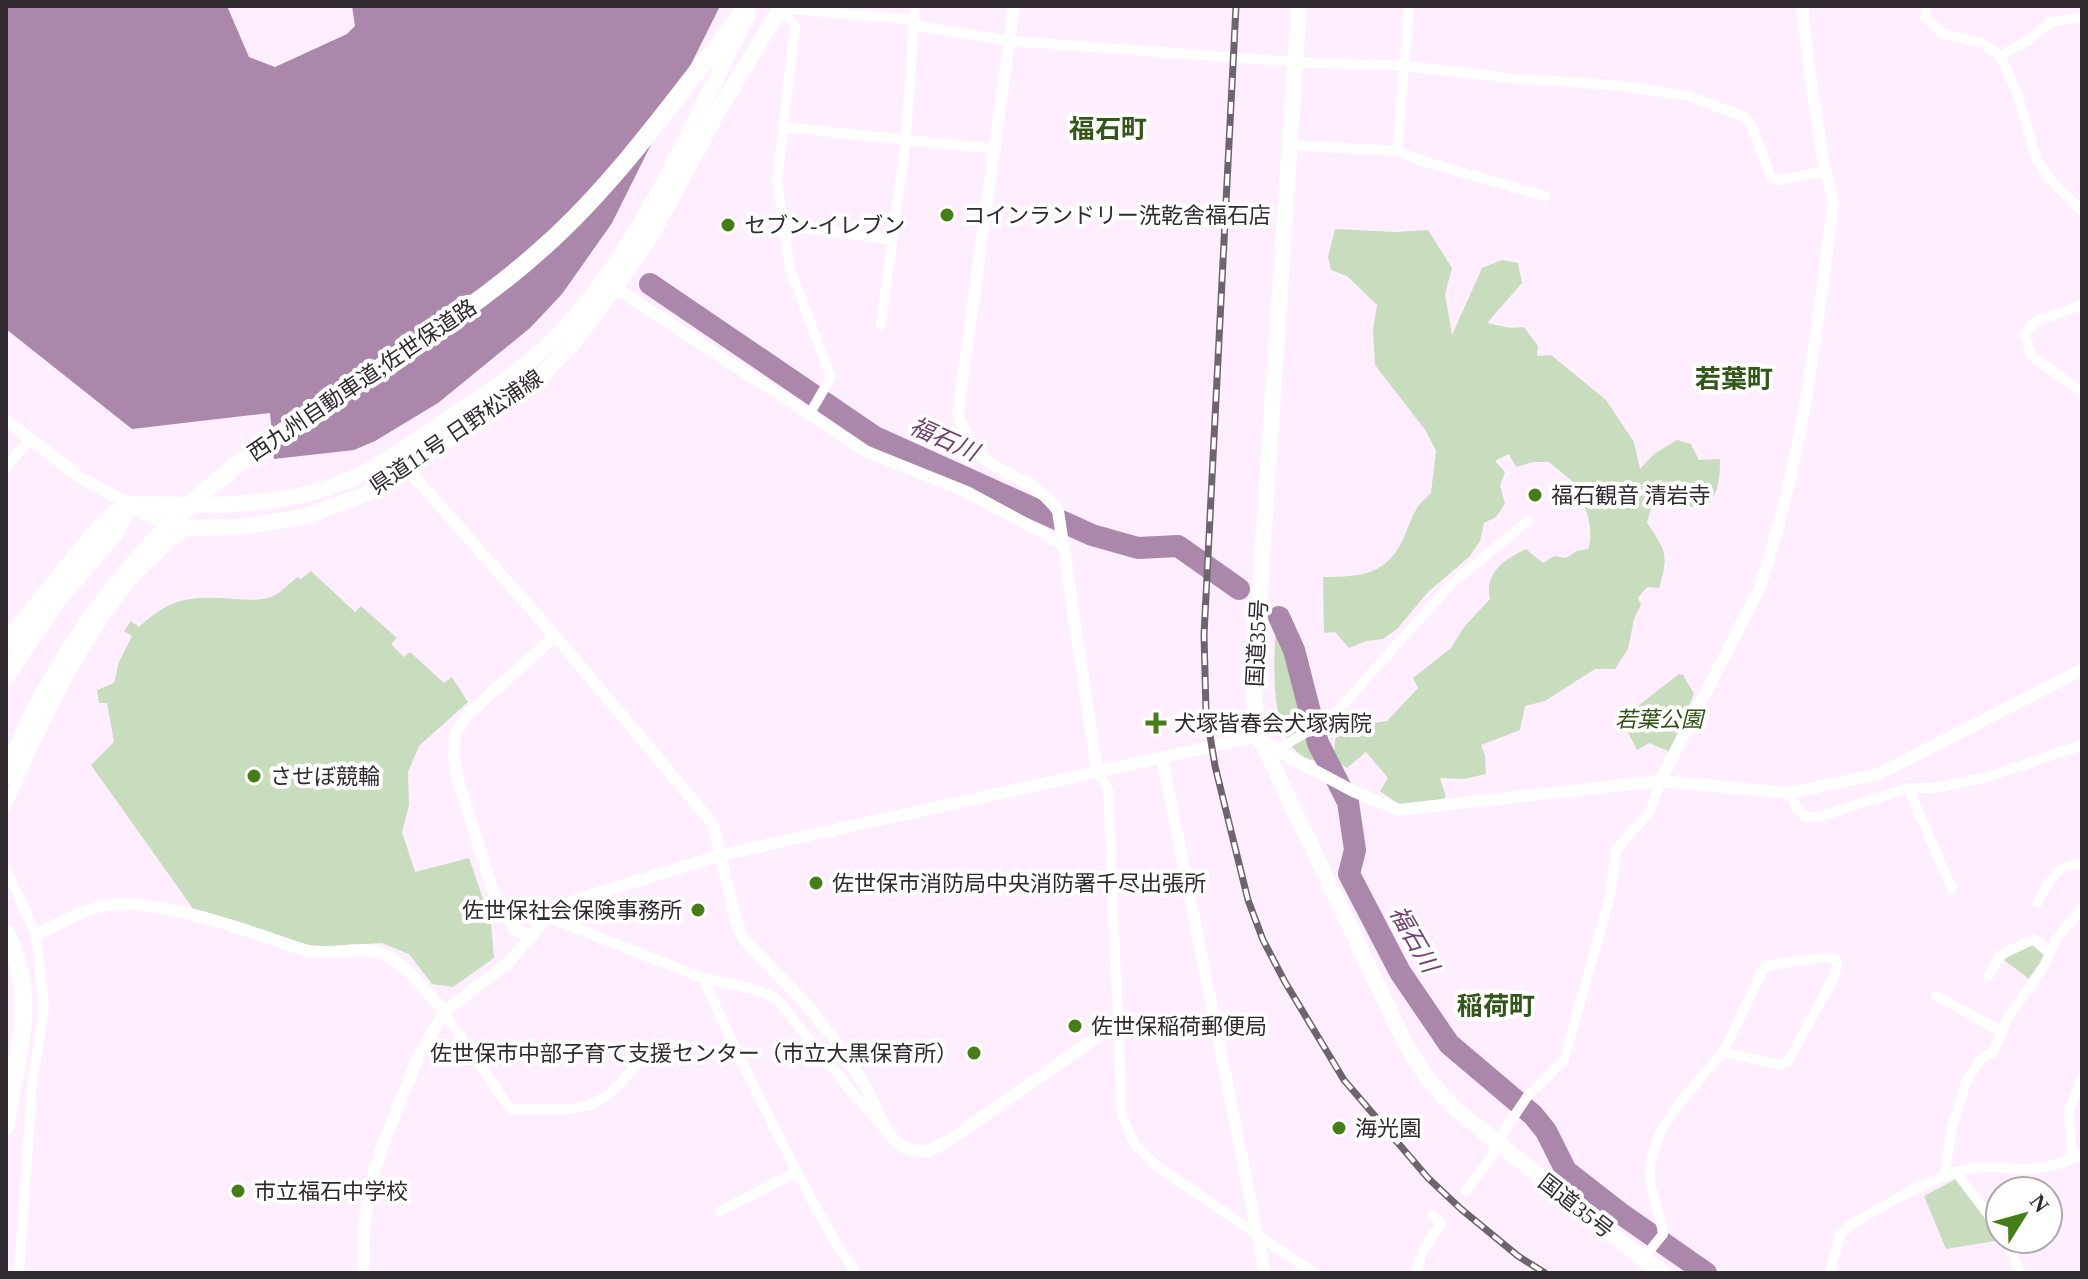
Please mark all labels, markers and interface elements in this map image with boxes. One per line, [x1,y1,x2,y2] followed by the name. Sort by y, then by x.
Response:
[1069,115,1147,144] district label: 福石町
[963,203,1271,228] place label: コインランドリー洗乾舎福石店
[938,206,956,224] marker: コインランドリー洗乾舎福石店
[744,213,905,238] place label: セブン-イレブン
[719,216,737,234] marker: セブン-イレブン
[243,294,481,466] street label: 西九州自動車道;佐世保道路
[365,365,547,499] street label: 県道11号 日野松浦線
[1695,365,1773,394] district label: 若葉町
[906,412,985,467] water label: 福石川
[1551,483,1711,508] place label: 福石観音 清岩寺
[1526,486,1544,504] marker: 福石観音 清岩寺
[1242,598,1272,688] street label: 国道35号
[1615,707,1706,732] park label: 若葉公園
[1174,711,1372,736] place label: 犬塚皆春会犬塚病院
[1145,712,1167,734] marker: 犬塚皆春会犬塚病院
[270,764,380,789] place label: させぼ競輪
[245,767,263,785] marker: させぼ競輪
[832,871,1206,896] place label: 佐世保市消防局中央消防署千尽出張所
[807,874,825,892] marker: 佐世保市消防局中央消防署千尽出張所
[462,898,682,923] place label: 佐世保社会保険事務所
[689,901,707,919] marker: 佐世保社会保険事務所
[1385,901,1445,979] water label: 福石川
[1457,992,1535,1021] district label: 稲荷町
[1091,1014,1267,1039] place label: 佐世保稲荷郵便局
[1066,1017,1084,1035] marker: 佐世保稲荷郵便局
[430,1041,958,1066] place label: 佐世保市中部子育て支援センター（市立大黒保育所）
[965,1044,983,1062] marker: 佐世保市中部子育て支援センター（市立大黒保育所）
[1355,1116,1421,1141] place label: 海光園
[1330,1119,1348,1137] marker: 海光園
[1534,1169,1618,1243] street label: 国道35号
[1984,1175,2064,1255] north arrow
[254,1179,408,1204] place label: 市立福石中学校
[229,1182,247,1200] marker: 市立福石中学校
[2025,1189,2054,1217] text: N

